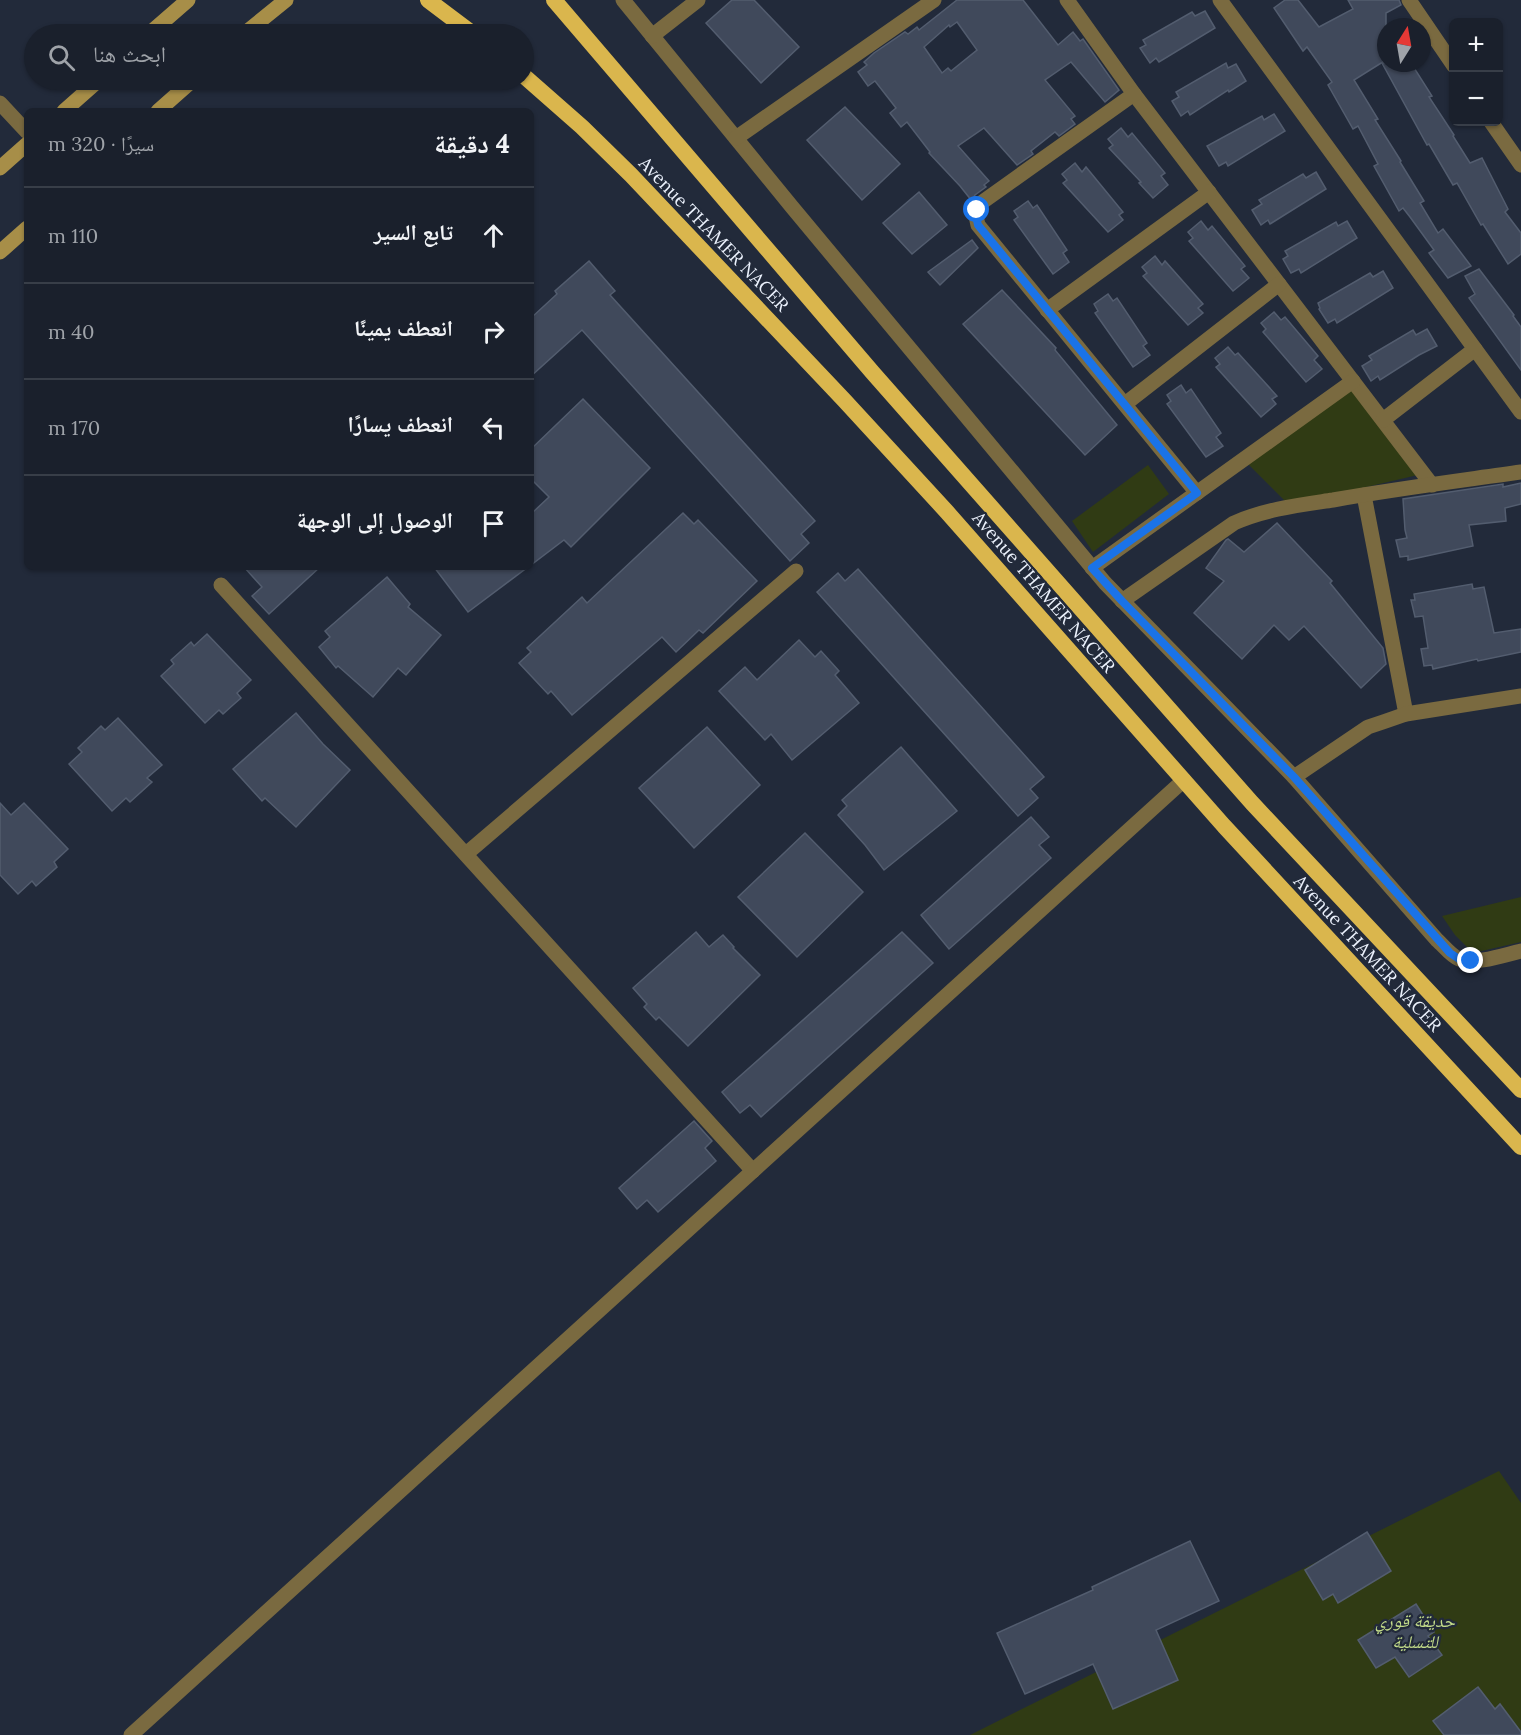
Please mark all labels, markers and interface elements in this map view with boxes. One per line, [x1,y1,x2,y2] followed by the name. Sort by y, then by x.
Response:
[1377,18,1431,72] north arrow
[1449,18,1503,126] map controls
[1449,18,1503,72] button: +
[24,24,534,90] search box
[93,40,166,68] text: ابحث هنا
[45,41,78,74] icon: search
[1449,72,1503,126] button: −
[434,127,510,160] text: 4 دقيقة
[48,131,154,156] text: سيرًا · 320 m
[633,151,794,317] street label: Avenue THAMER NACER
[963,196,989,222] route start
[374,218,453,246] text: تابع السير
[477,219,510,252] icon: ahead
[48,223,98,248] text: 110 m
[354,314,453,342] text: انعطف يمينًا
[477,315,510,348] icon: right
[48,319,94,344] text: 40 m
[347,410,453,438] text: انعطف يسارًا
[477,411,510,444] icon: left
[48,415,100,440] text: 170 m
[297,506,453,534] text: الوصول إلى الوجهة
[967,506,1121,678] street label: Avenue THAMER NACER
[477,507,510,540] icon: arrive
[1289,869,1447,1037] street label: Avenue THAMER NACER
[1457,947,1483,973] route end
[1375,1609,1456,1653] park label: حديقة قوري للتسلية

